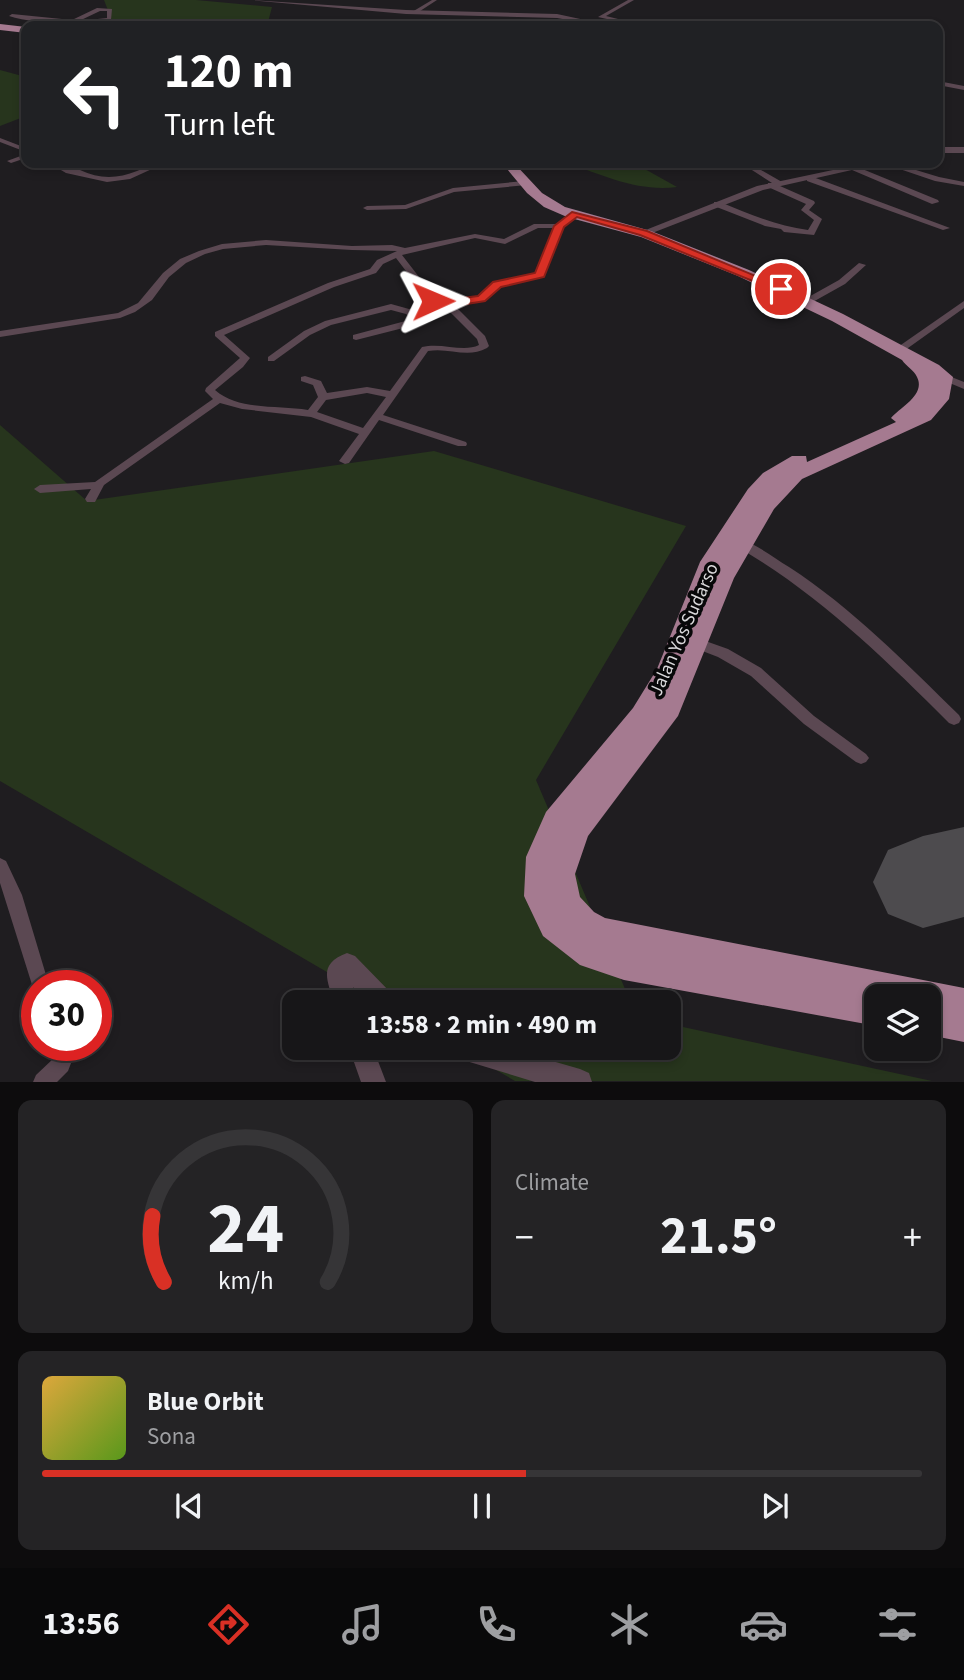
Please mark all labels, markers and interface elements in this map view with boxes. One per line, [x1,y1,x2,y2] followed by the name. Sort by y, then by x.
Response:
[164,37,293,107] text: 120 m
[49,49,140,140] icon: left
[164,102,275,148] text: Turn left
[751,259,811,319] pin
[396,264,470,338] position arrow
[762,270,800,308] icon: arrive
[643,559,726,700] street label: Jalan Yos Sudarso
[21,970,112,1061] speed limit sign: 30
[864,984,941,1061] map controls
[864,984,941,1061] button: layers
[366,1006,597,1043] text: 13:58 · 2 min · 490 m
[515,1166,589,1199] text: Climate
[207,1178,284,1282] text: 24
[660,1200,777,1274] text: 21.5°
[515,1211,534,1265] text: −
[903,1211,922,1265] text: +
[218,1263,273,1299] text: km/h
[147,1383,264,1420] text: Blue Orbit
[147,1420,196,1453] text: Sona
[170,1487,208,1525] icon: previous
[463,1487,501,1525] icon: pause
[756,1487,794,1525] icon: next
[204,1600,253,1649] icon: directions
[338,1600,387,1649] icon: music
[472,1600,521,1649] icon: phone
[605,1600,654,1649] icon: climate
[739,1600,788,1649] icon: car
[873,1600,922,1649] icon: filters
[42,1601,120,1647] text: 13:56

